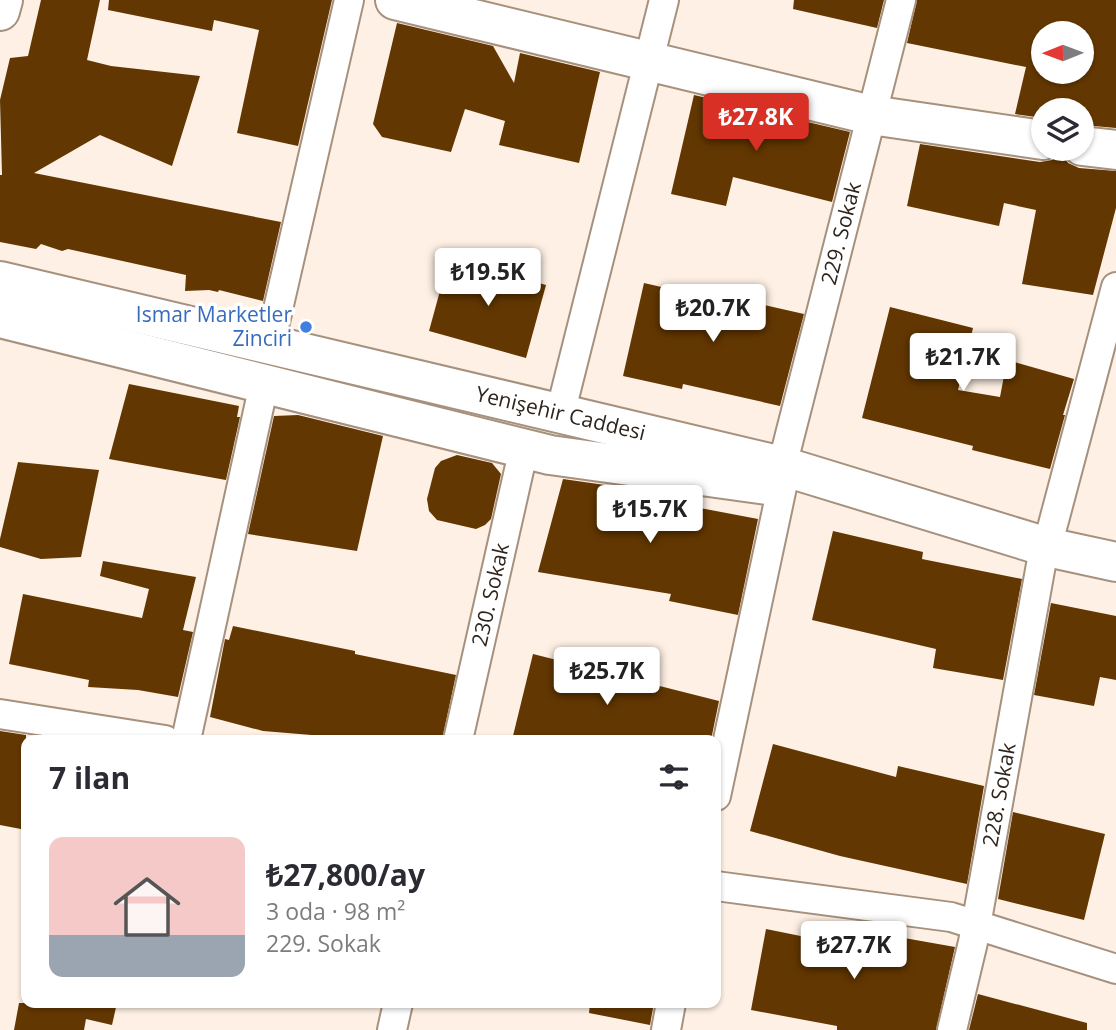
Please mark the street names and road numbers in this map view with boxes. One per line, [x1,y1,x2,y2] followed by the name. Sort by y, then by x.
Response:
[814,179,867,288] street label: 229. Sokak
[473,379,648,446] street label: Yenişehir Caddesi
[465,540,515,649] street label: 230. Sokak
[975,741,1022,849] street label: 228. Sokak

